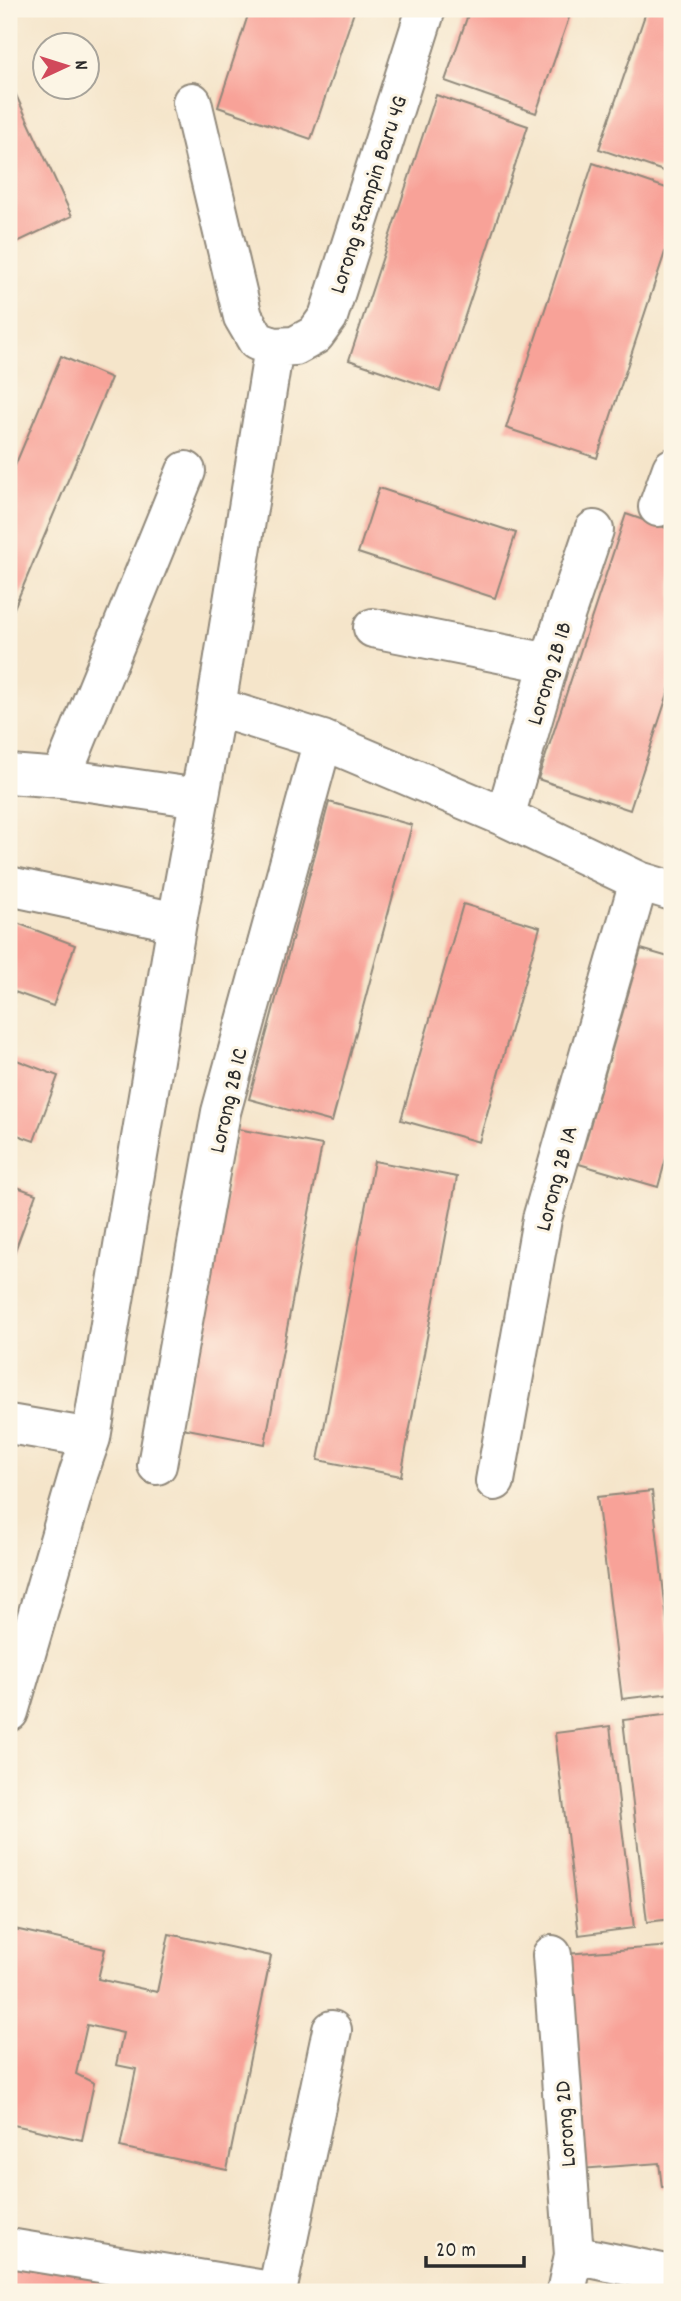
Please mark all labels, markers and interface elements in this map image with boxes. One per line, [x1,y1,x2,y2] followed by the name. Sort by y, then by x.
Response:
[32,32,102,102] north arrow
[66,59,93,71] text: N
[323,92,418,299] street label: Lorong Stampin Baru 4G
[520,618,583,730] street label: Lorong 2B 1B
[202,1045,259,1157] street label: Lorong 2B 1C
[528,1122,588,1235] street label: Lorong 2B 1A
[548,2079,587,2168] street label: Lorong 2D
[426,2224,524,2268] scale bar
[436,2237,476,2267] text: 20 m

